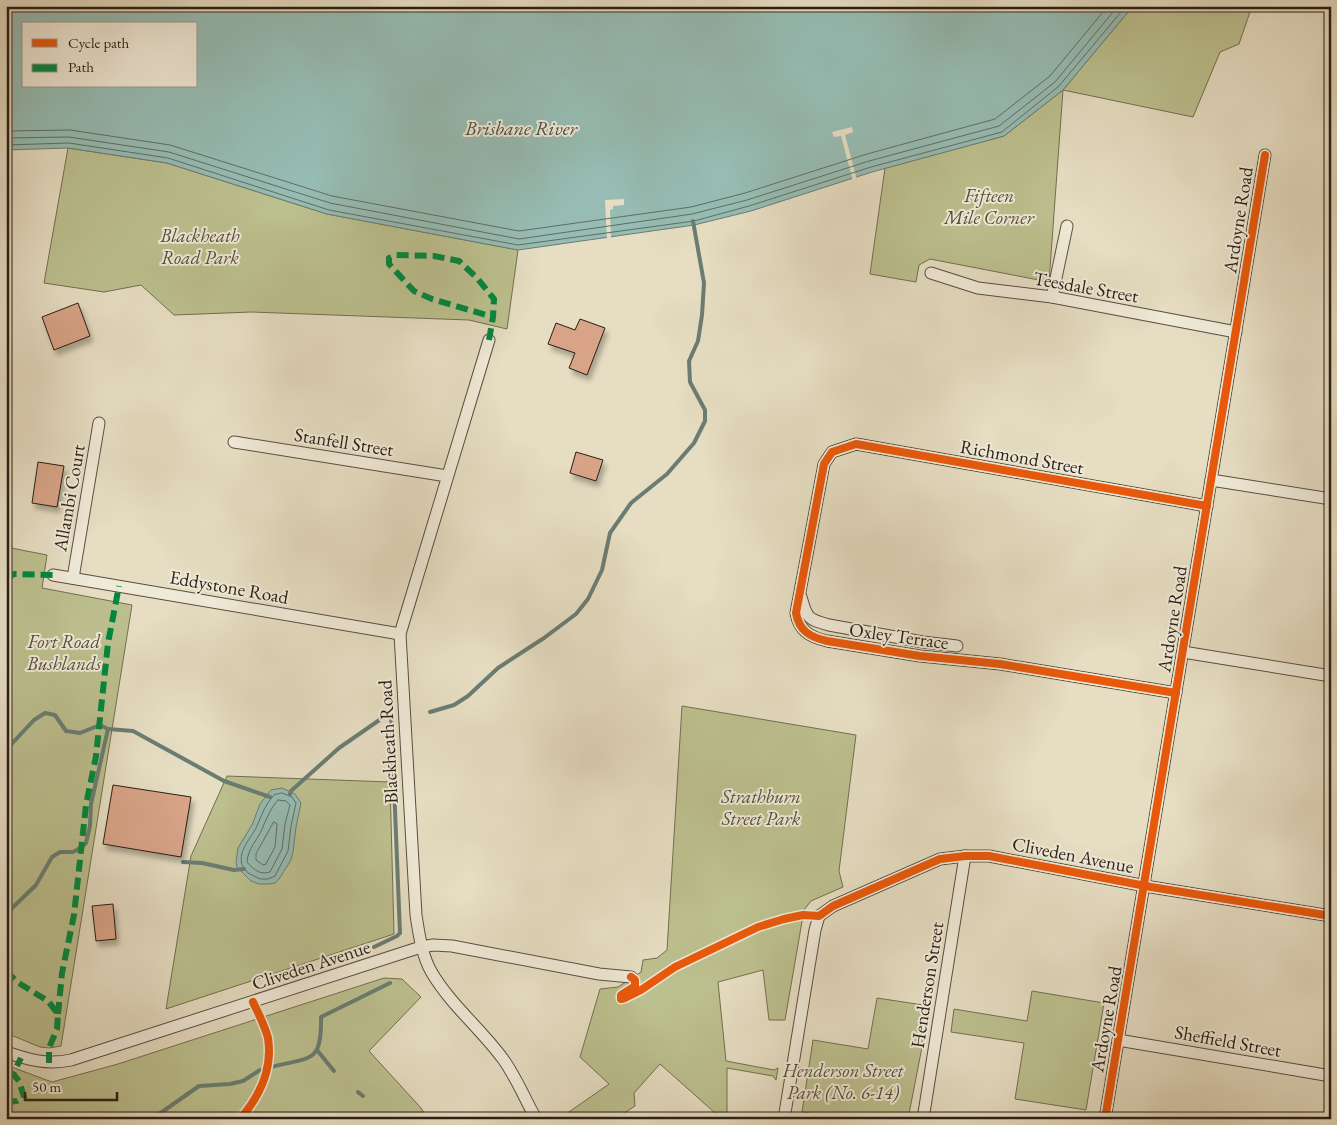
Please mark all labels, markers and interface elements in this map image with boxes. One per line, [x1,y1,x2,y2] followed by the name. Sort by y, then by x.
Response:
[22,22,198,88] legend
[68,33,130,52] text: Cycle path
[68,57,94,76] text: Path
[464,115,578,141] water label: Brisbane River
[1217,165,1259,276] street label: Ardoyne Road
[943,183,1035,230] park label: Fifteen Mile Corner
[159,223,240,270] park label: Blackheath Road Park
[1032,265,1140,309] street label: Teesdale Street
[293,422,395,462] street label: Stanfell Street
[958,434,1086,480] street label: Richmond Street
[47,443,91,554] street label: Allambi Court
[168,564,291,610] street label: Eddystone Road
[1151,564,1193,675] street label: Ardoyne Road
[848,617,950,655] street label: Oxley Terrace
[26,629,102,676] park label: Fort Road Bushlands
[372,679,404,805] street label: Blackheath Road
[720,784,801,831] park label: Strathburn Street Park
[1010,831,1136,879] street label: Cliveden Avenue
[905,920,949,1050] street label: Henderson Street
[249,934,373,996] street label: Cliveden Avenue
[1084,964,1128,1075] street label: Ardoyne Road
[1173,1019,1283,1063] street label: Sheffield Street
[782,1058,905,1105] park label: Henderson Street Park (No. 6-14)
[25,1070,118,1102] scale bar
[32,1077,61,1096] text: 50 m

